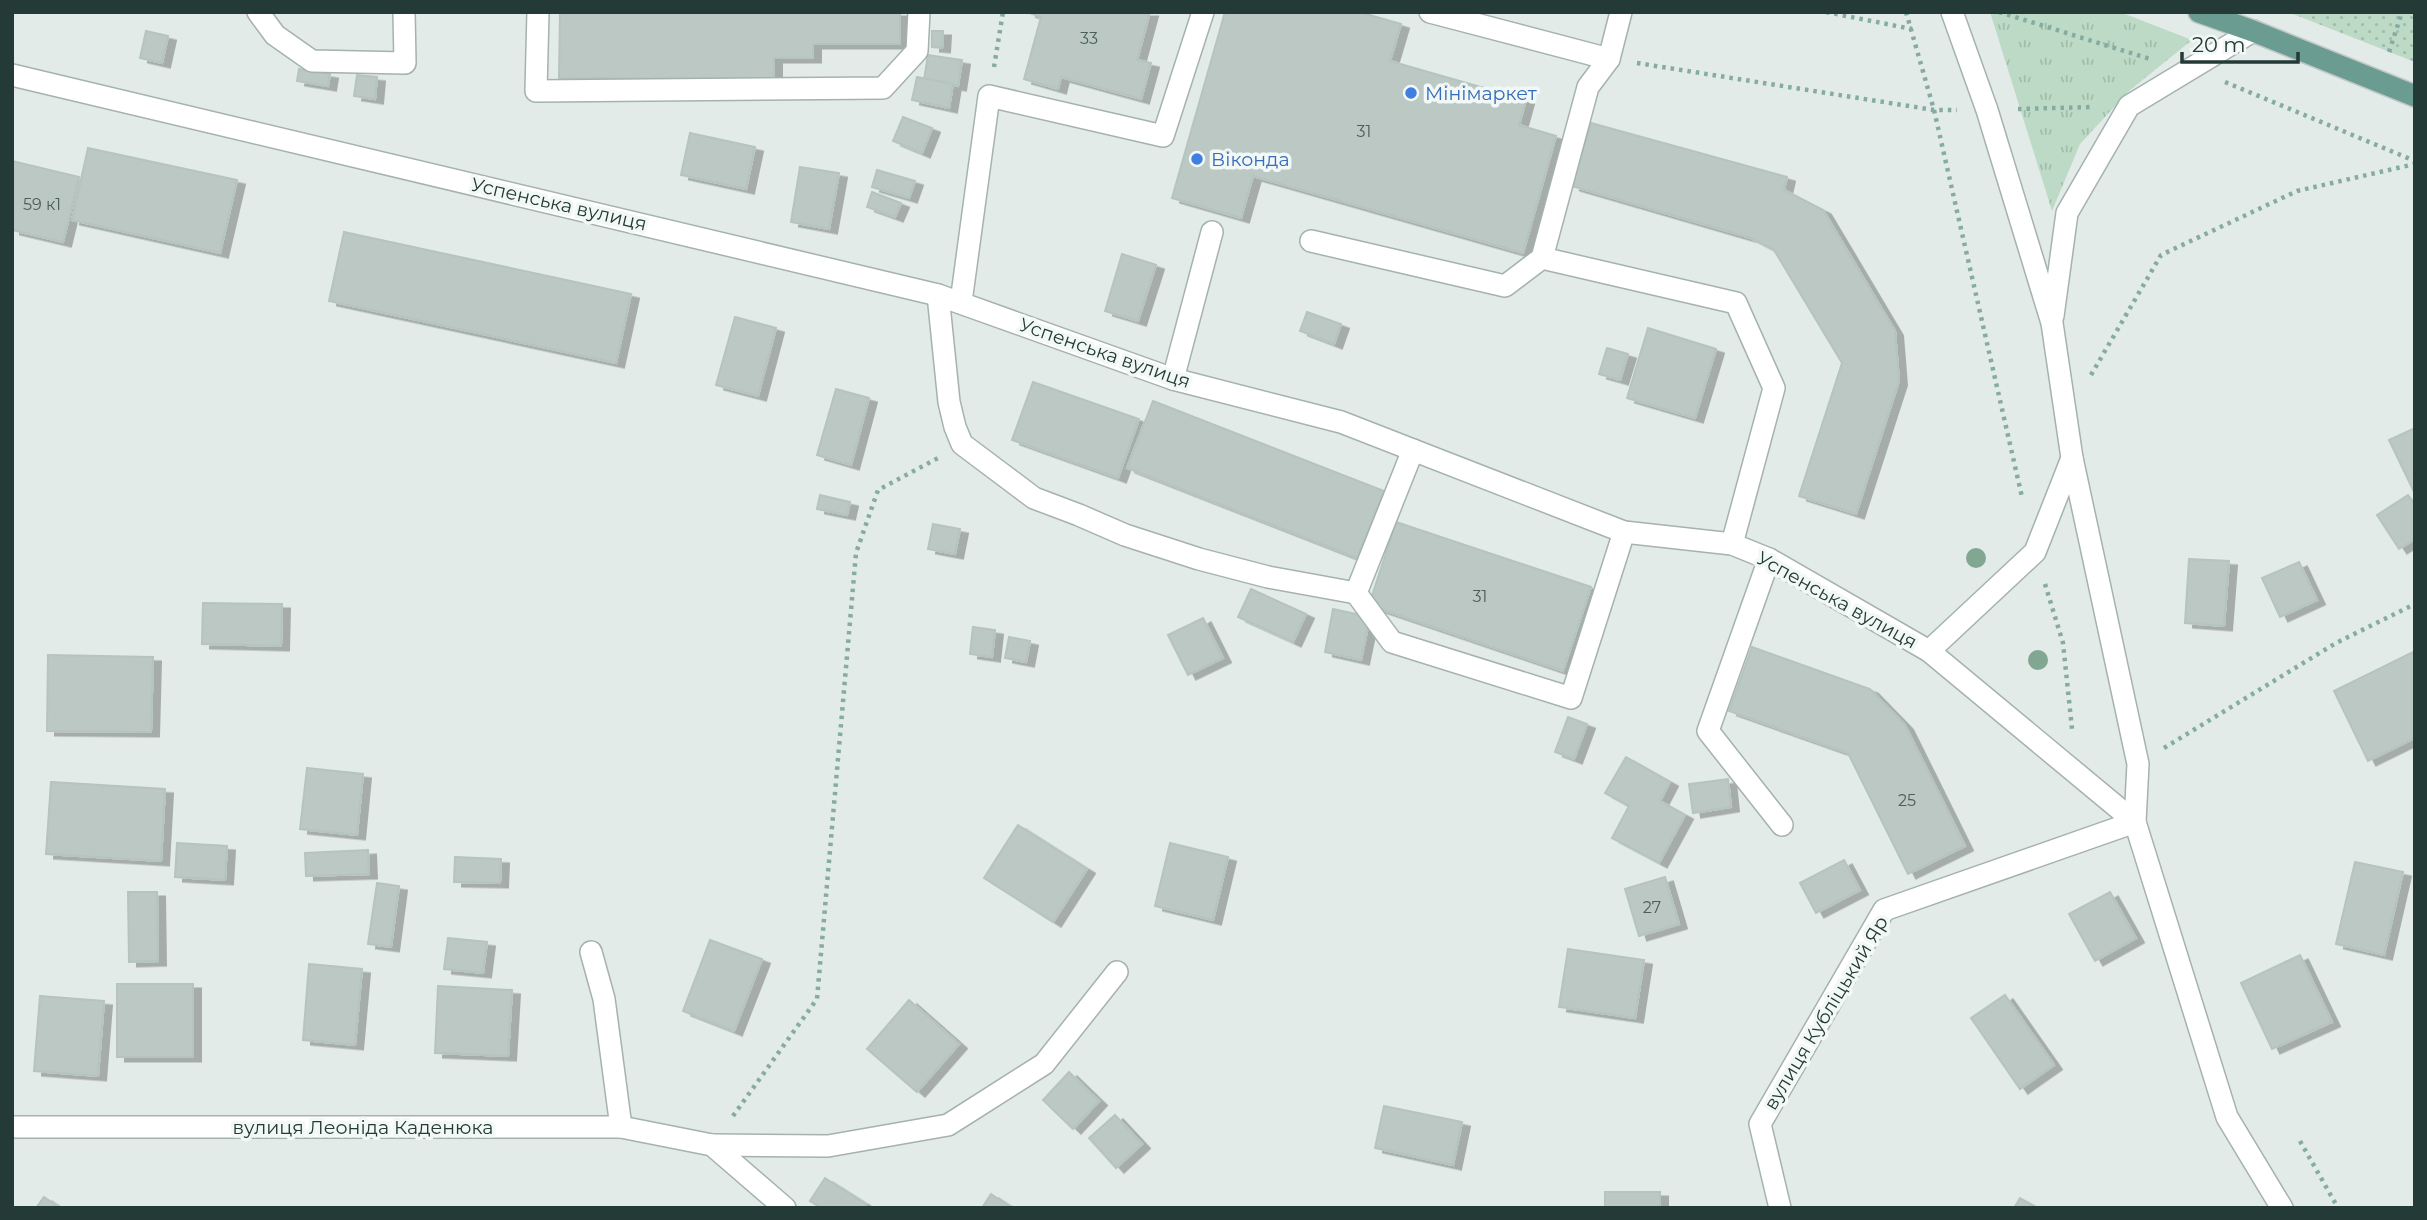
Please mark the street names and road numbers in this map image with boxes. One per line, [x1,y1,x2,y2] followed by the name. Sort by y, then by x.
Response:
[469,173,649,235] street label: Успенська вулиця
[1016,313,1194,393] street label: Успенська вулиця
[1753,546,1921,654] street label: Успенська вулиця
[1759,912,1893,1114] street label: вулиця Кубліцький Яр
[233,1116,493,1139] street label: вулиця Леоніда Каденюка

